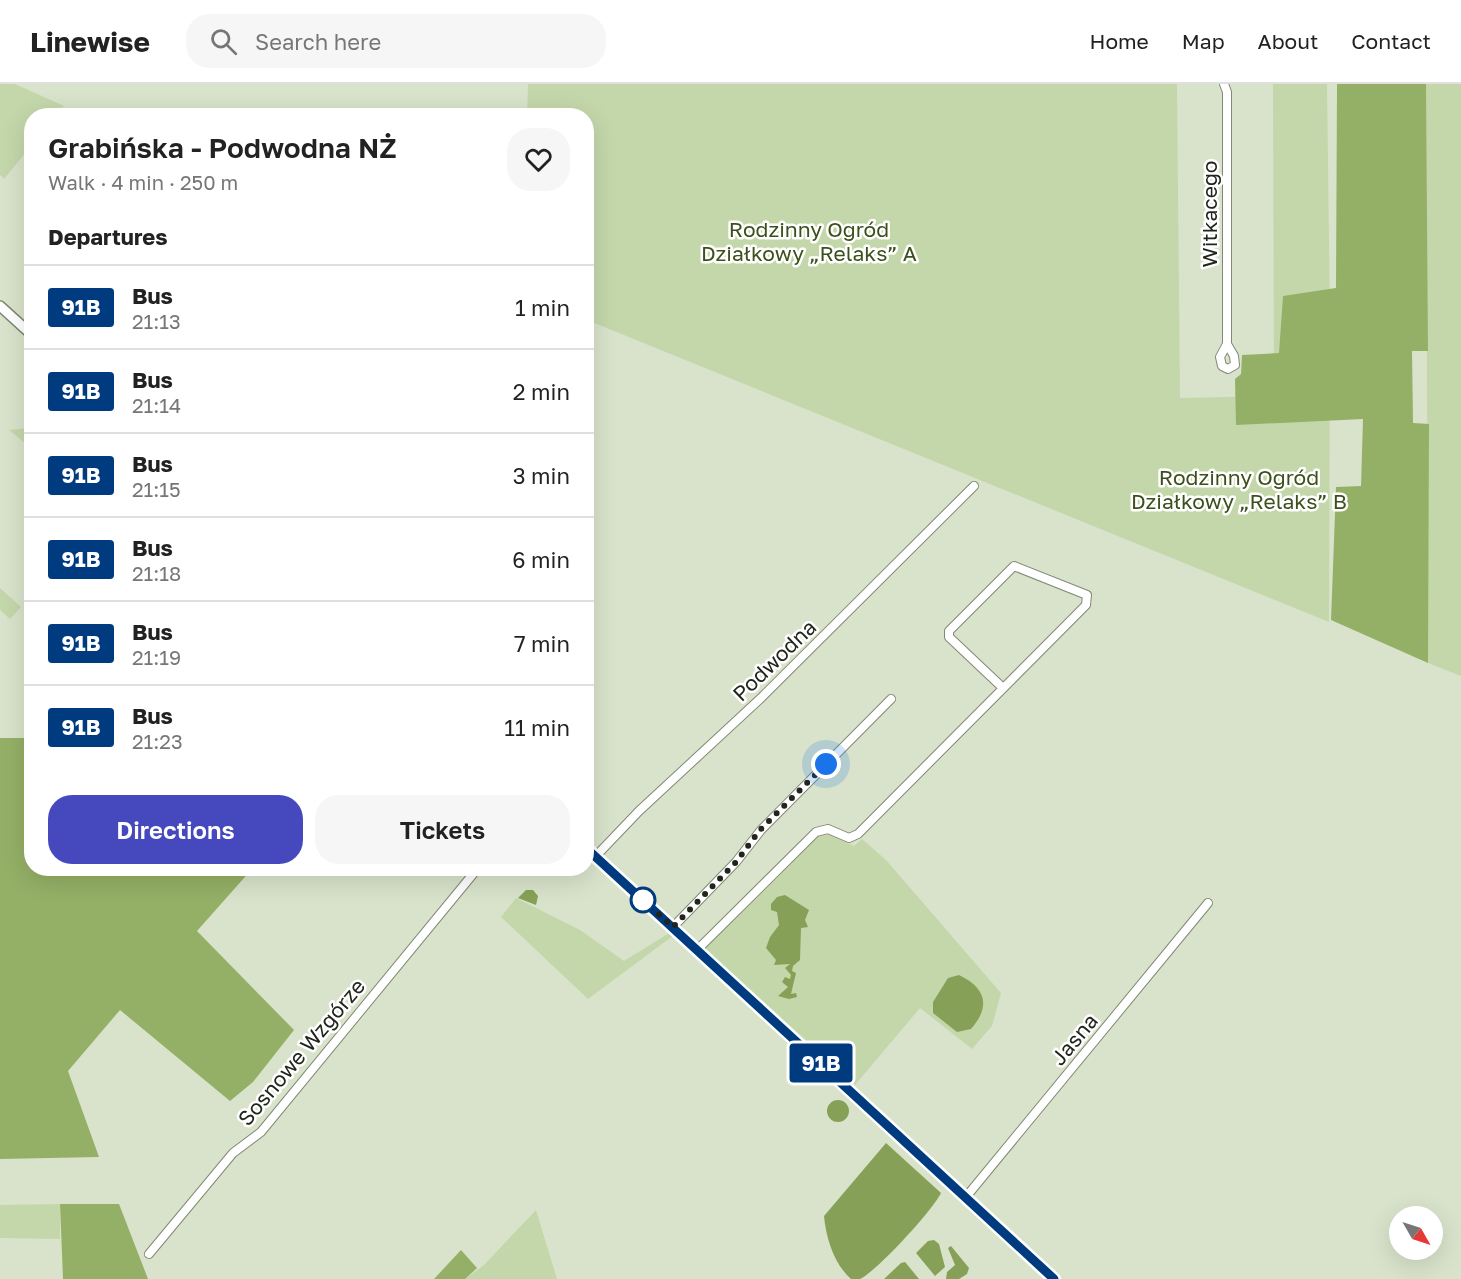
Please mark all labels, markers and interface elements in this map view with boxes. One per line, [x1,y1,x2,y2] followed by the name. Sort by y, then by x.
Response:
[186,14,606,68] search box
[30,25,150,58] text: Linewise
[207,25,240,58] icon: search
[255,28,381,55] text: Search here
[1089,28,1149,54] text: Home
[1182,28,1225,54] text: Map
[1258,28,1318,54] text: About
[1351,28,1431,54] text: Contact
[507,128,570,191] button: heart
[48,131,397,164] text: Grabińska - Podwodna NŻ
[1196,161,1222,267] street label: Witkacego
[48,170,238,194] text: Walk · 4 min · 250 m
[701,216,917,266] park label: Rodzinny Ogród Działkowy „Relaks” A
[48,223,167,250] text: Departures
[132,282,173,309] text: Bus
[62,294,100,320] text: 91B
[515,294,570,321] text: 1 min
[132,309,181,333] text: 21:13
[132,366,173,393] text: Bus
[62,378,100,404] text: 91B
[513,378,570,405] text: 2 min
[132,393,181,417] text: 21:14
[132,450,173,477] text: Bus
[62,462,100,488] text: 91B
[513,462,570,489] text: 3 min
[1131,464,1347,514] park label: Rodzinny Ogród Działkowy „Relaks” B
[132,477,181,501] text: 21:15
[132,534,173,561] text: Bus
[62,546,100,572] text: 91B
[512,546,570,573] text: 6 min
[132,561,181,585] text: 21:18
[727,614,821,706] street label: Podwodna
[132,618,173,645] text: Bus
[62,630,100,656] text: 91B
[514,630,570,657] text: 7 min
[132,645,181,669] text: 21:19
[132,702,173,729] text: Bus
[62,714,100,740] text: 91B
[504,714,570,741] text: 11 min
[132,729,183,753] text: 21:23
[811,749,841,779] your location
[48,795,303,864] button: Directions
[315,795,570,864] button: Tickets
[630,887,656,913] unlabelled marker
[232,973,370,1131] street label: Sosnowe Wzgórze
[1045,1008,1103,1070] street label: Jasna
[786,1044,856,1082] line badge: 91B
[802,1050,840,1076] text: 91B
[1389,1206,1443,1260] north arrow
[1389,1206,1443,1260] map controls

